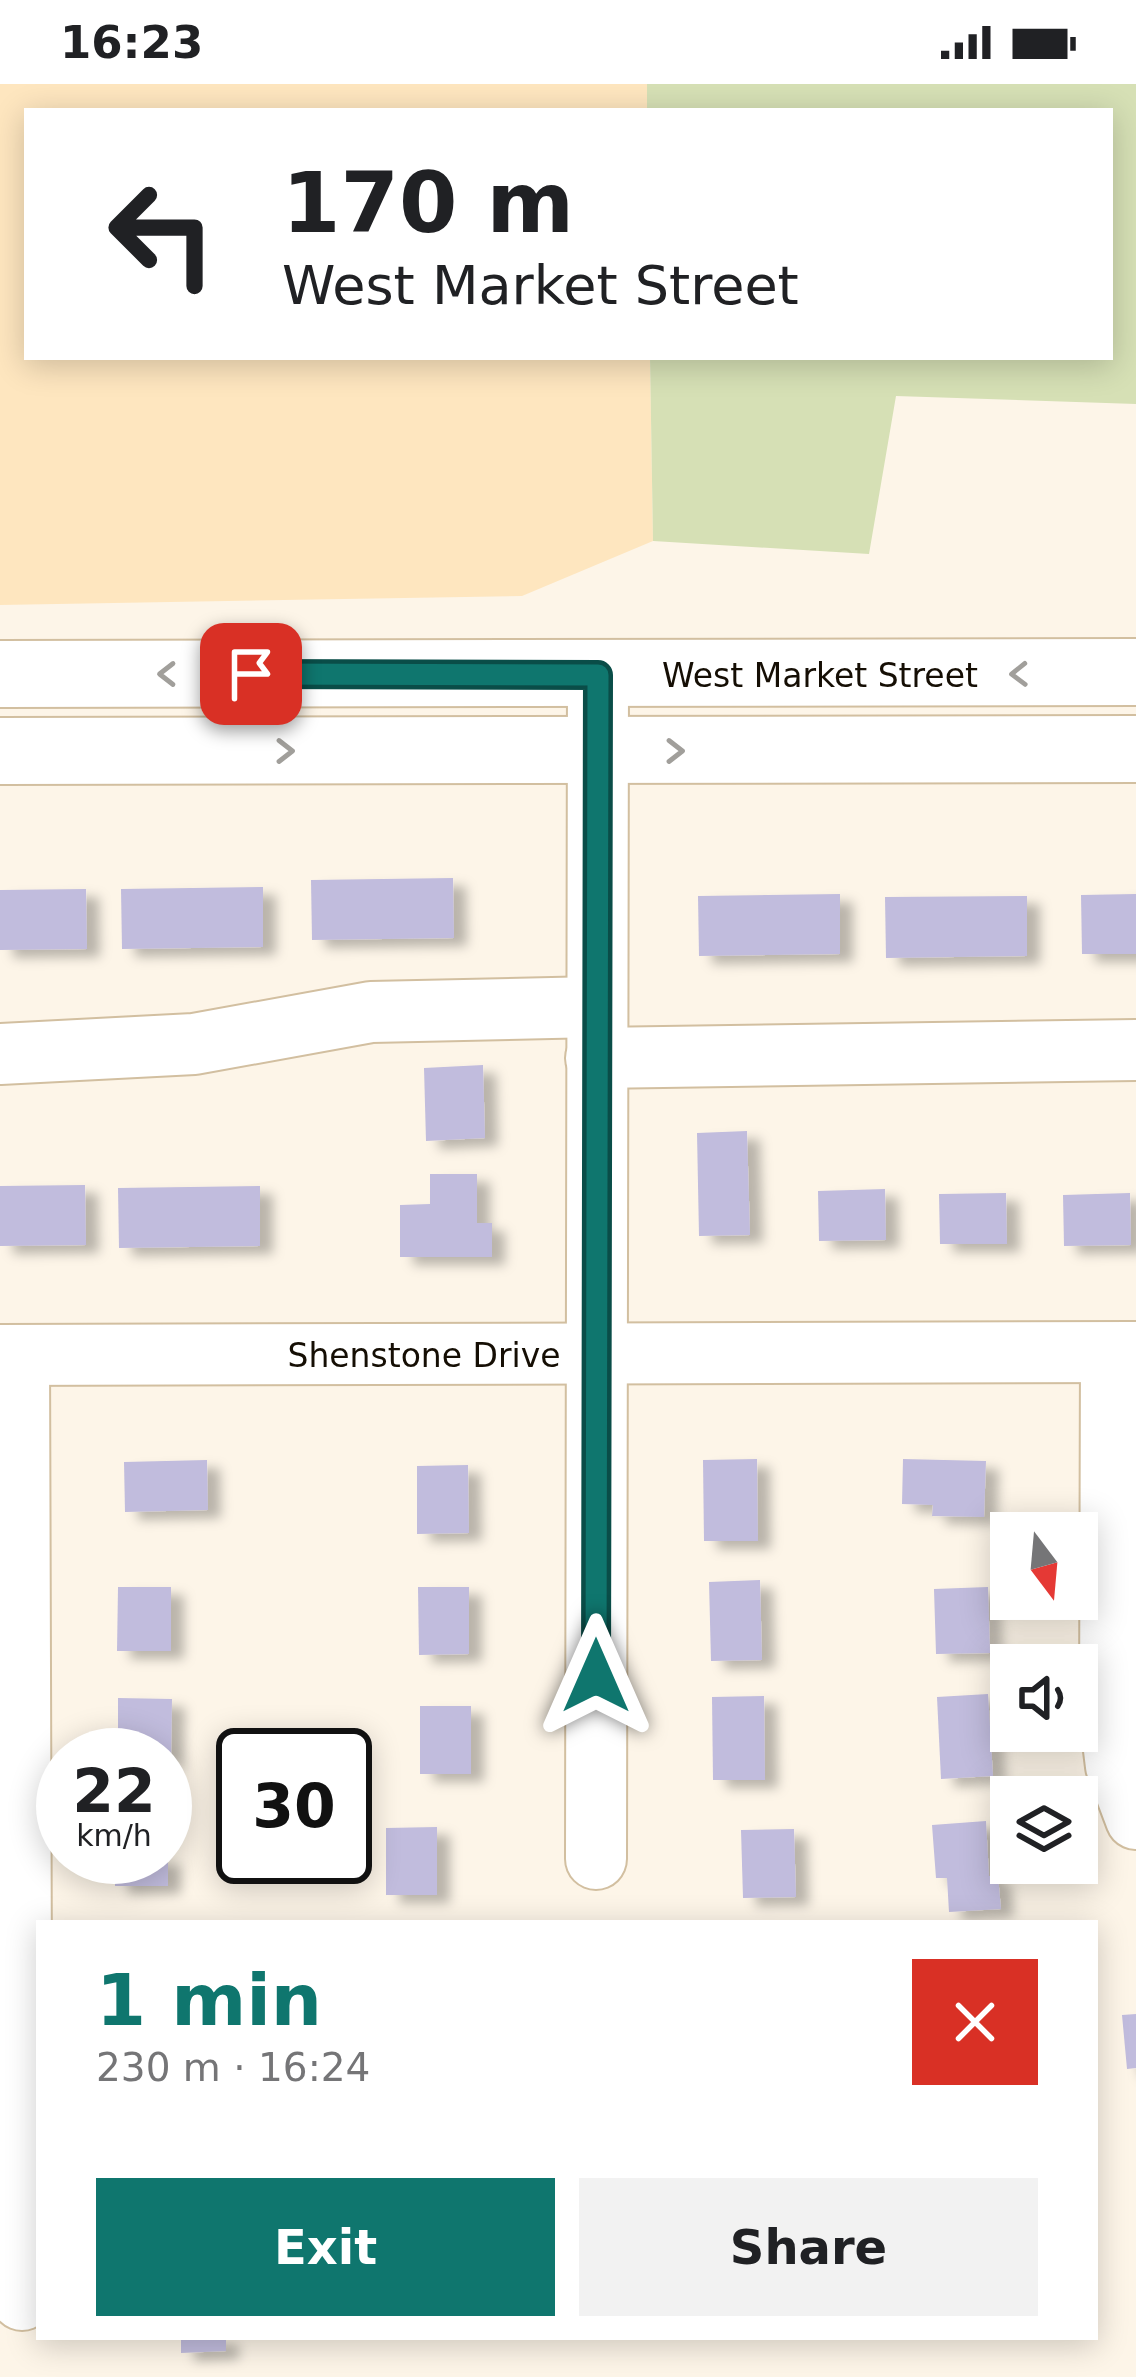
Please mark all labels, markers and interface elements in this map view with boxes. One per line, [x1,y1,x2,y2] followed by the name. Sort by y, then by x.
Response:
[60,16,203,69] text: 16:23
[282,154,574,252] text: 170 m
[84,156,240,312] icon: left
[282,254,799,317] text: West Market Street
[200,623,302,725] pin
[218,641,284,707] icon: arrive
[662,656,978,695] street label: West Market Street
[157,661,175,687] one-way arrow
[1009,661,1027,687] one-way arrow
[277,738,295,764] one-way arrow
[667,738,685,764] one-way arrow
[287,1336,561,1375] street label: Shenstone Drive
[990,1512,1098,1620] north arrow
[990,1512,1098,1884] map controls
[533,1613,659,1739] position arrow
[990,1644,1098,1752] button: sound
[216,1728,372,1884] speed limit sign: 30
[72,1756,156,1826] text: 22
[990,1776,1098,1884] button: layers
[76,1818,152,1853] text: km/h
[96,1958,322,2042] text: 1 min
[912,1959,1038,2085] button: close
[96,2045,370,2090] text: 230 m · 16:24
[96,2178,555,2316] button: Exit
[579,2178,1038,2316] button: Share

